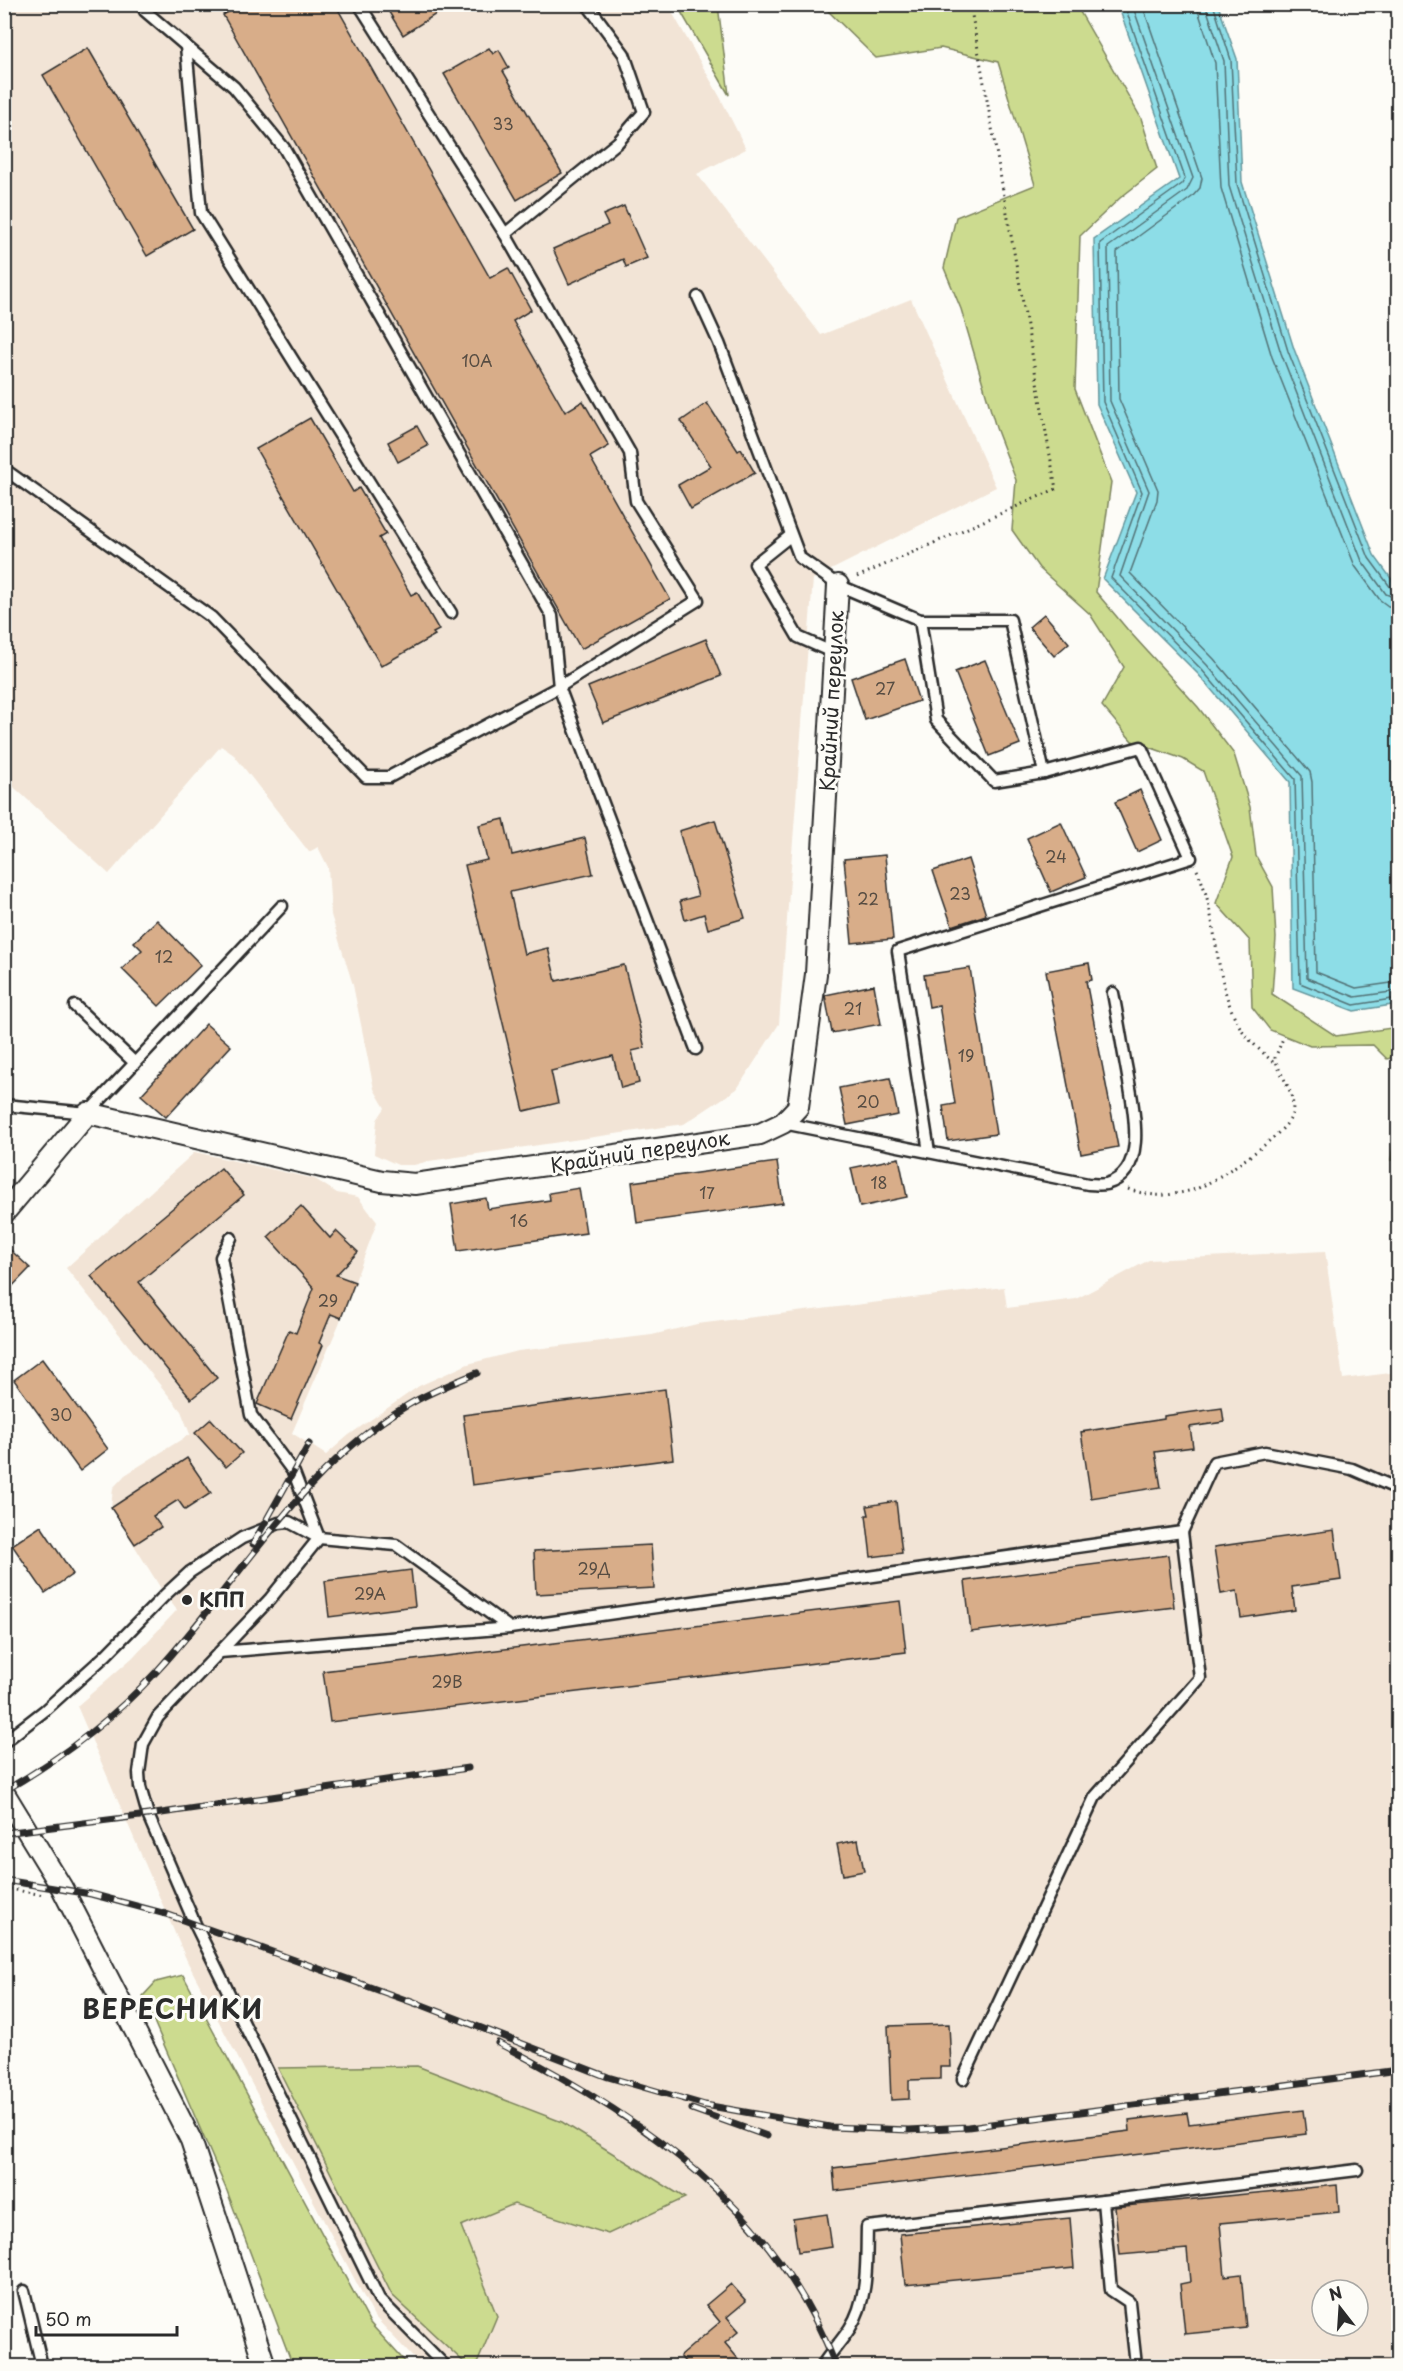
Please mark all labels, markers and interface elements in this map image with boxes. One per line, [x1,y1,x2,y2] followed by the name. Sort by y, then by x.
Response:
[492,111,514,135] house number: 33
[461,348,493,372] house number: 10А
[811,610,851,792] street label: Крайний переулок
[875,676,895,700] house number: 27
[1045,844,1067,868] house number: 24
[949,881,971,905] house number: 23
[857,886,879,910] house number: 22
[155,944,173,968] house number: 12
[844,996,862,1020] house number: 21
[958,1043,974,1067] house number: 19
[857,1089,879,1113] house number: 20
[548,1122,732,1180] street label: Крайний переулок
[870,1170,888,1194] house number: 18
[699,1180,715,1204] house number: 17
[510,1208,528,1232] house number: 16
[318,1288,338,1312] house number: 29
[50,1402,72,1426] house number: 30
[578,1556,611,1580] house number: 29Д
[354,1581,386,1605] house number: 29А
[199,1584,245,1614] place label: КПП
[180,1593,194,1607] marker: КПП
[432,1669,462,1693] house number: 29В
[82,1989,264,2028] district label: ВЕРЕСНИКИ
[1310,2278,1370,2338] north arrow
[1326,2279,1345,2306] text: N
[36,2299,177,2337] scale bar
[45,2305,92,2332] text: 50 m

